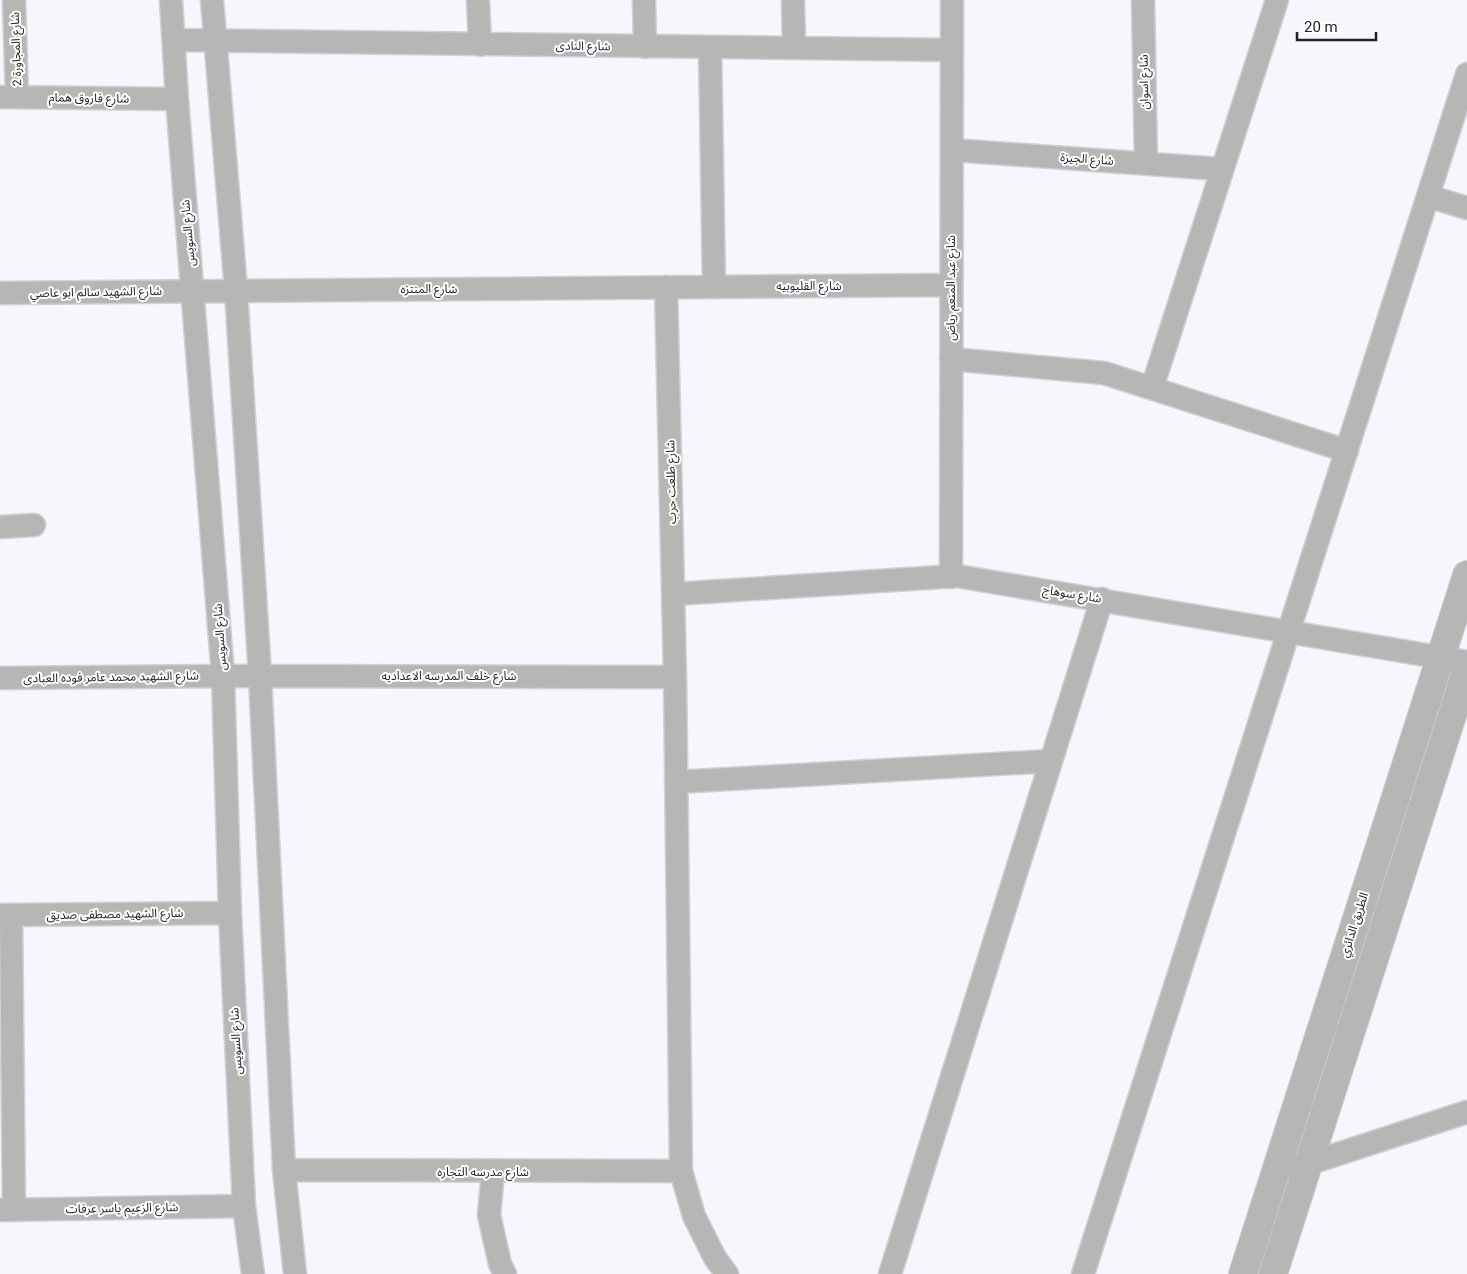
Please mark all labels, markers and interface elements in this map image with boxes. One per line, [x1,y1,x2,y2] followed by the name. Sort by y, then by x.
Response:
[1297,10,1376,42] scale bar
[8,12,26,86] street label: شارع المجاورة 2
[1304,18,1338,36] text: 20 m
[555,39,611,55] street label: شارع النادى
[1137,54,1153,110] street label: شارع اسوان
[49,90,129,108] street label: شارع فاروق همام
[1060,150,1114,170] street label: شارع الجيزة
[178,199,200,267] street label: شارع السويس
[944,235,960,341] street label: شارع عبد المنعم رياض
[776,279,842,295] street label: شارع القليوبيه
[400,282,458,298] street label: شارع المنتزه
[30,284,162,303] street label: شارع الشهيد سالم ابو عاصي
[663,440,681,524] street label: شارع طلعت حرب
[1041,582,1102,608] street label: شارع سوهاج
[211,603,231,671] street label: شارع السويس
[23,668,199,688] street label: شارع الشهيد محمد عامر فوده العبادى
[381,669,517,685] street label: شارع خلف المدرسه الاعداديه
[1337,891,1374,960] street label: الطريق الدائري
[46,906,184,924] street label: شارع الشهيد مصطفى صديق
[227,1007,247,1075] street label: شارع السويس
[437,1165,529,1181] street label: شارع مدرسه التجاره
[66,1200,178,1218] street label: شارع الزعيم ياسر عرفات

